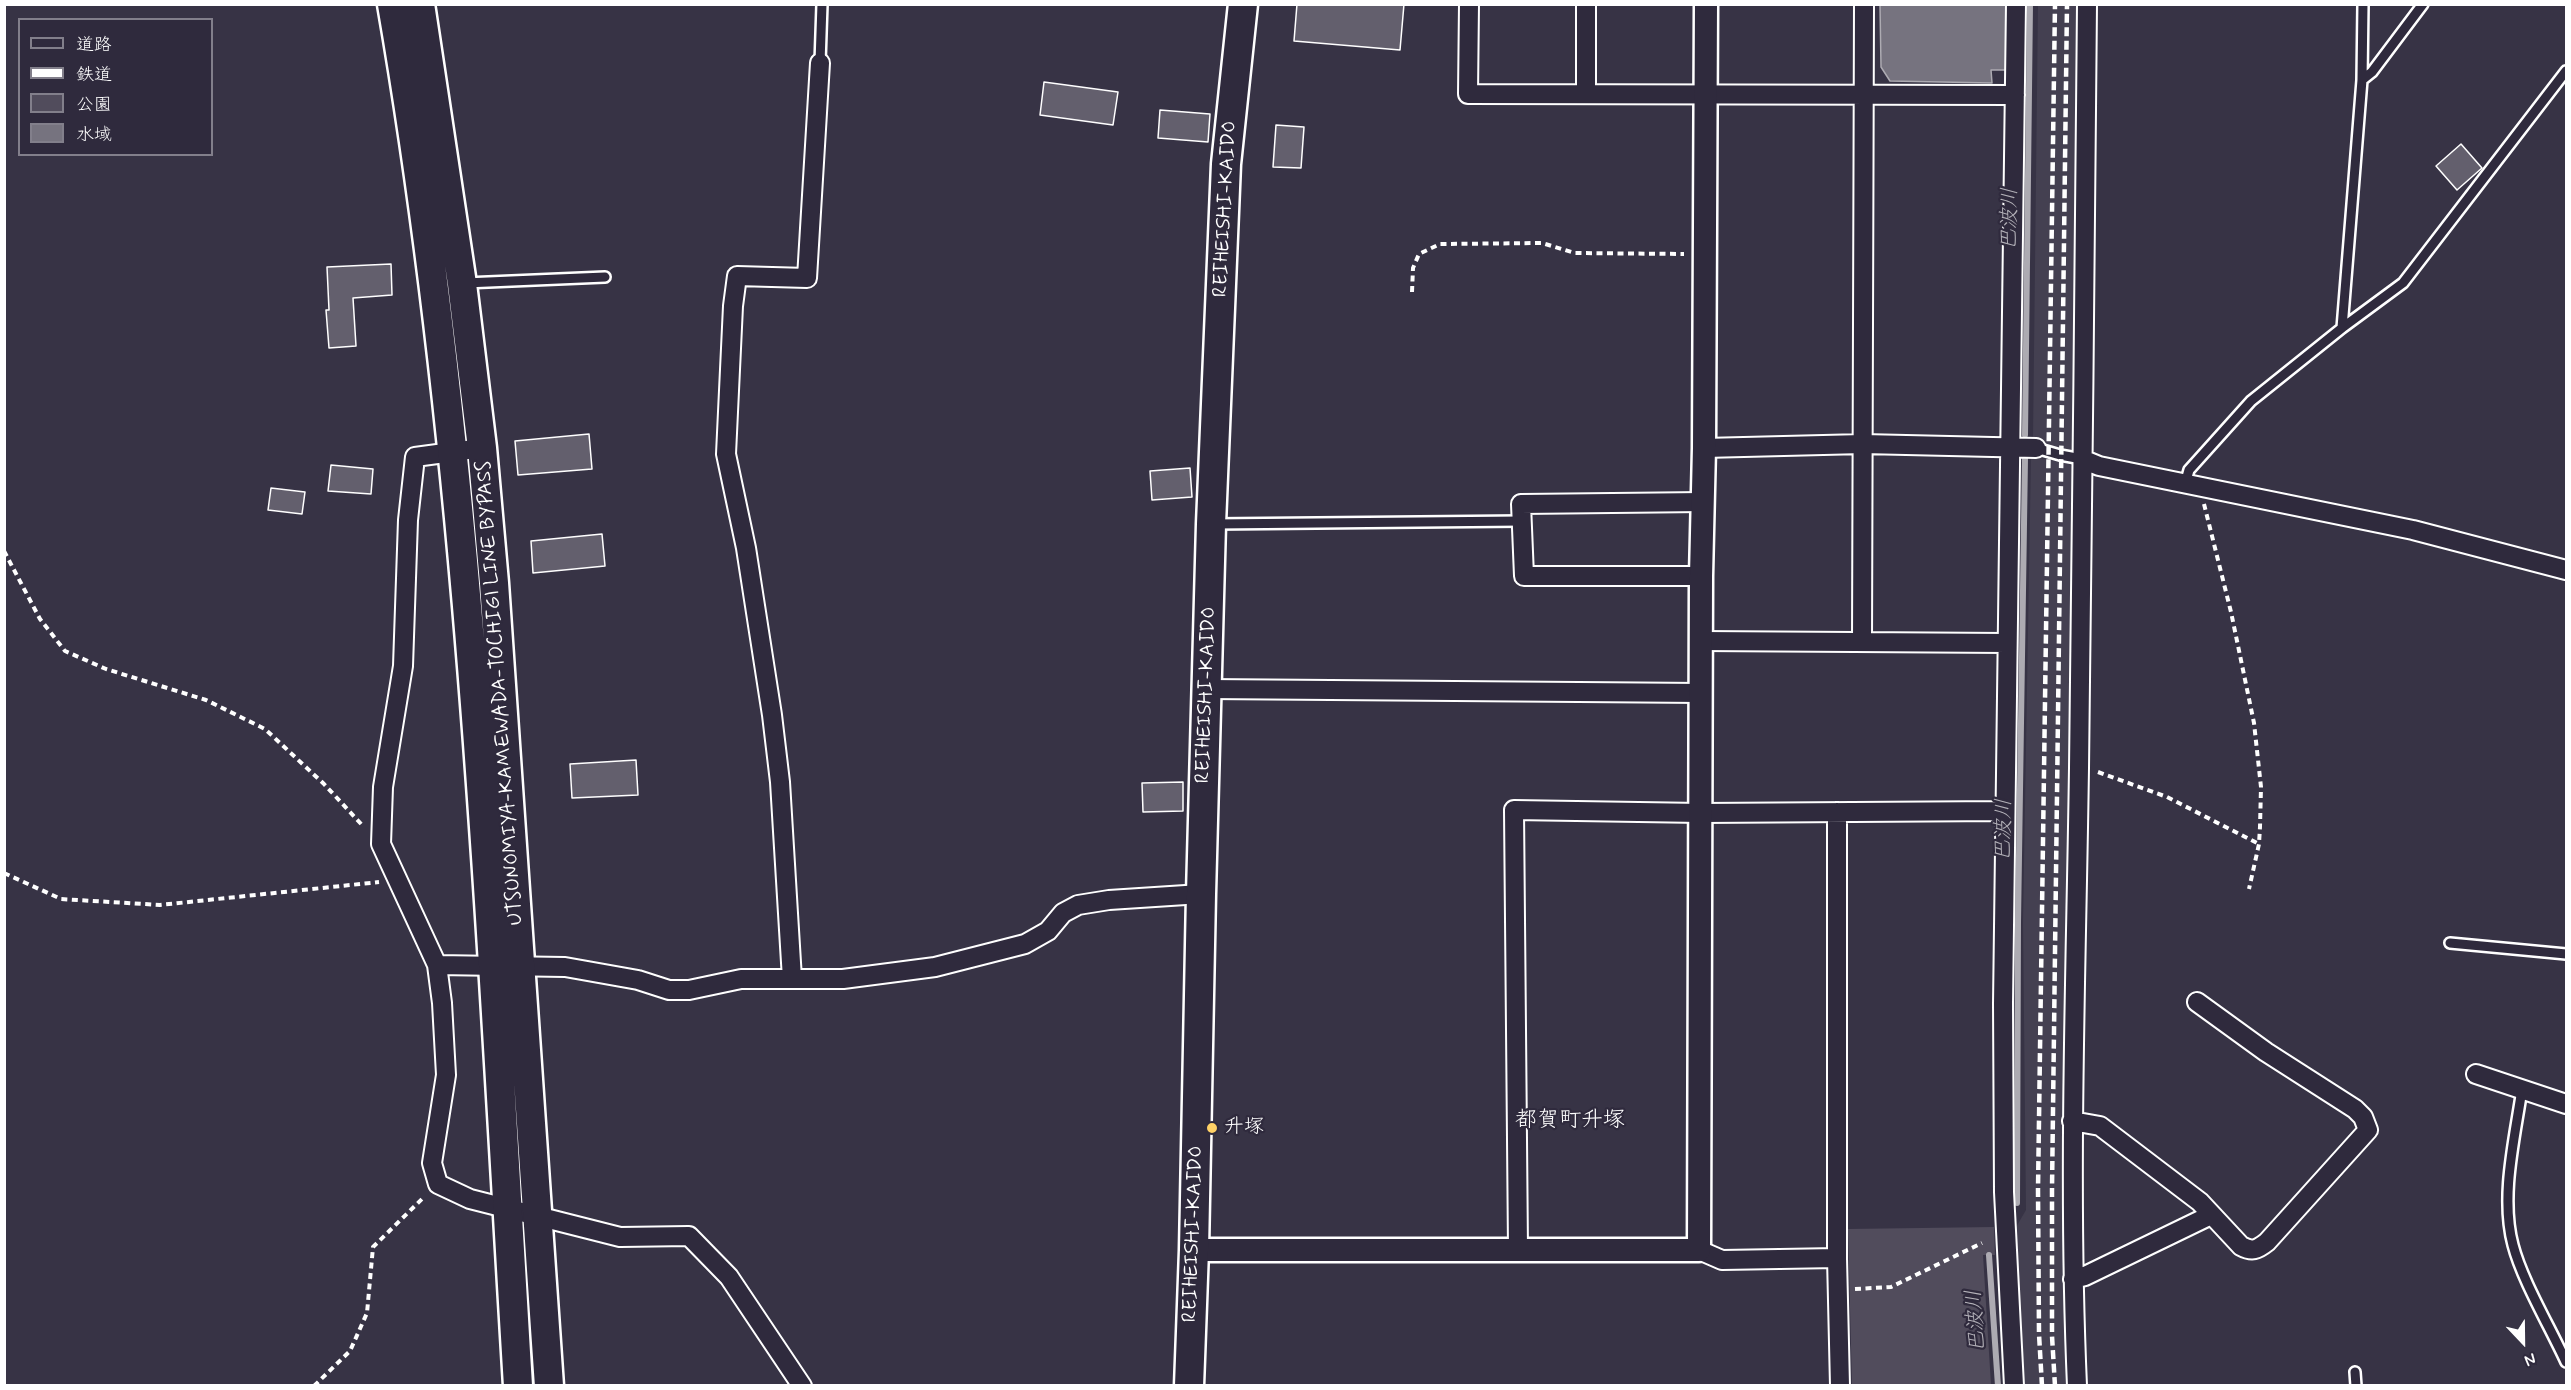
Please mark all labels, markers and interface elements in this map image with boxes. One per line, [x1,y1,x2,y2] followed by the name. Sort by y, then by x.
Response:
[18,18,213,156] legend
[76,33,112,57] text: 道路
[76,63,112,87] text: 鉄道
[76,93,112,117] text: 公園
[1209,120,1243,298] street label: REIHEISHI-KAIDO
[76,123,112,147] text: 水域
[1998,187,2024,251] water label: 巴波川
[473,460,529,926] street label: UTSUNOMIYA-KAMEWADA-TOCHIGI LINE BYPASS
[1192,606,1222,784] street label: REIHEISHI-KAIDO
[1992,798,2018,862] water label: 巴波川
[1515,1108,1625,1134] district label: 都賀町升塚
[1224,1116,1264,1140] place label: 升塚
[1205,1121,1219,1135] marker: 升塚
[1179,1145,1209,1323] street label: REIHEISHI-KAIDO
[1962,1289,1992,1353] water label: 巴波川
[2493,1312,2553,1372] north arrow
[2521,1347,2539,1371] text: N

